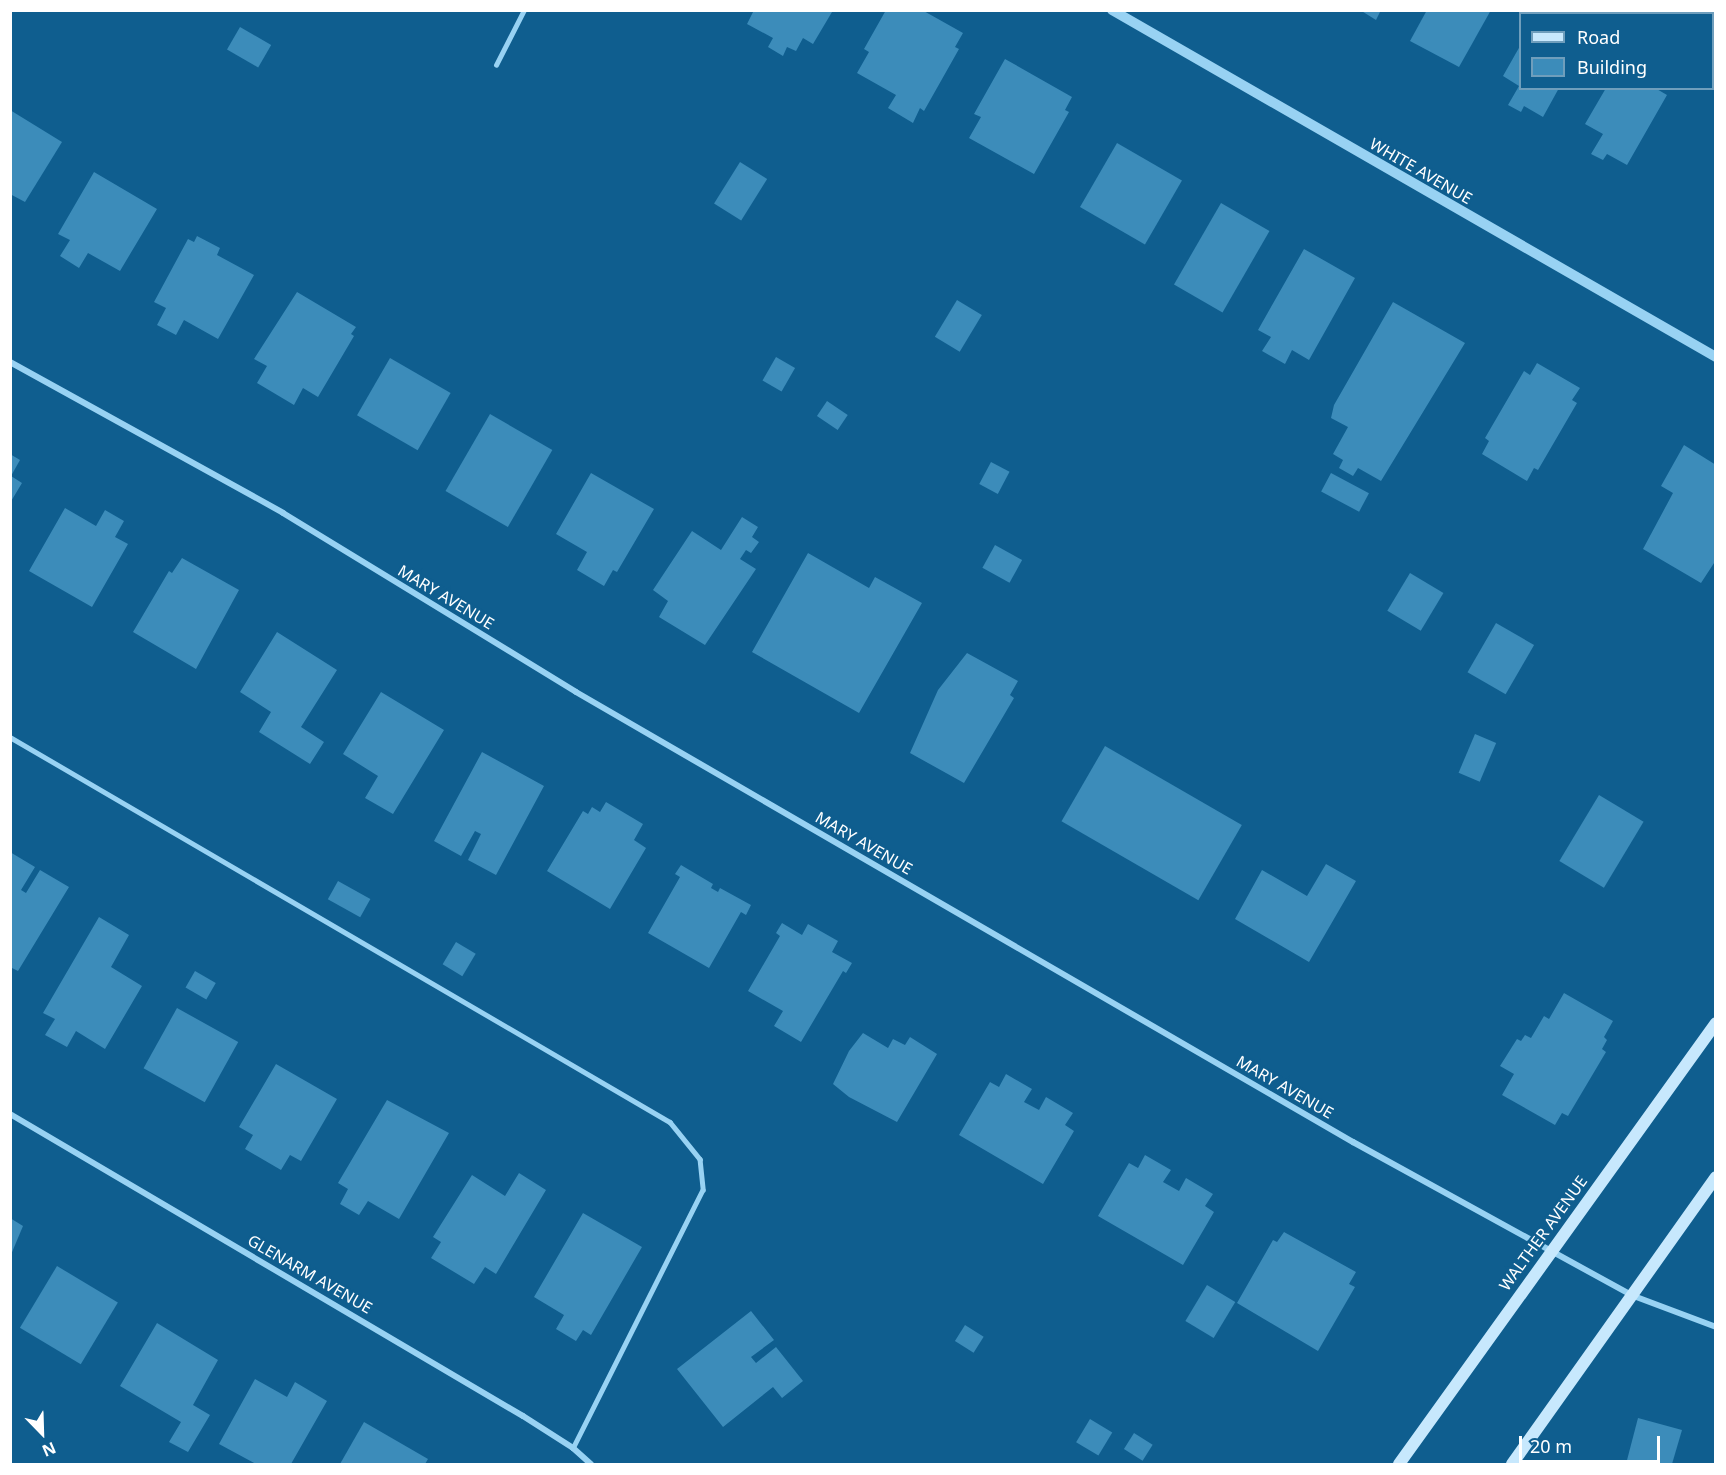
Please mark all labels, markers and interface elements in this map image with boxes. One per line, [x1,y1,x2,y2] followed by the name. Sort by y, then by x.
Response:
[1519,12,1714,90] legend
[1577,25,1620,49] text: Road
[1577,55,1647,79] text: Building
[1366,134,1476,208] street label: WHITE AVENUE
[394,561,498,633] street label: MARY AVENUE
[812,808,916,878] street label: MARY AVENUE
[1233,1052,1337,1122] street label: MARY AVENUE
[1495,1172,1591,1294] street label: WALTHER AVENUE
[244,1230,376,1318] street label: GLENARM AVENUE
[12,1403,72,1463] north arrow
[1522,1424,1663,1462] scale bar
[1530,1434,1572,1458] text: 20 m
[39,1437,59,1462] text: N

